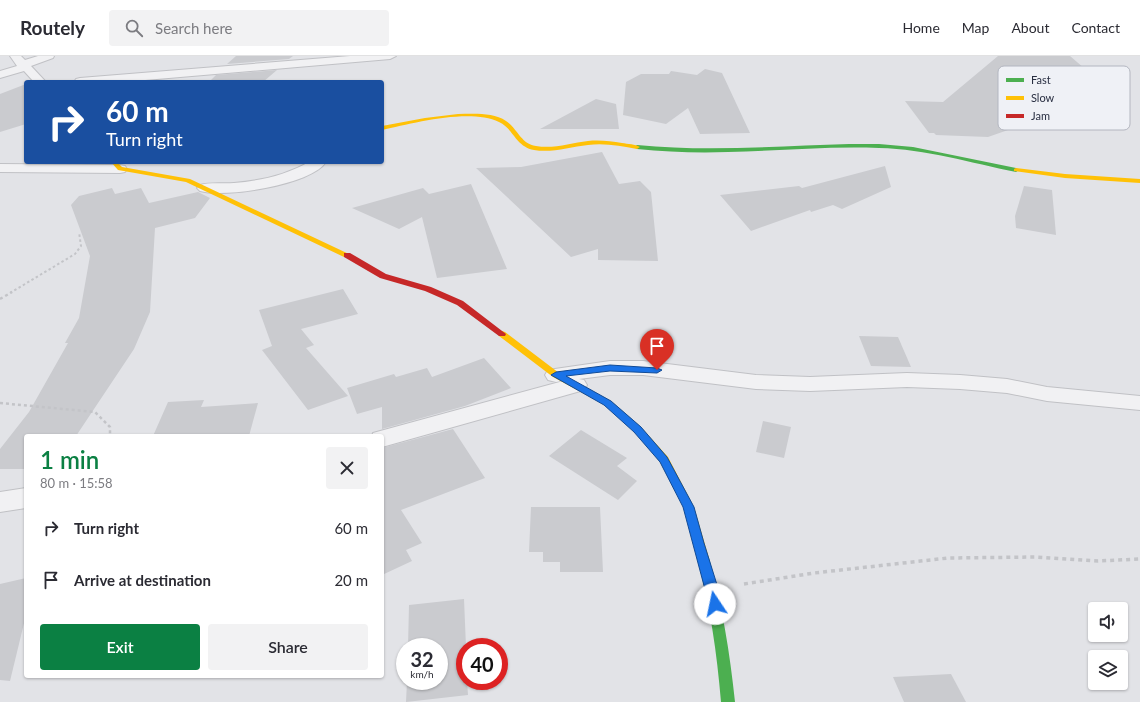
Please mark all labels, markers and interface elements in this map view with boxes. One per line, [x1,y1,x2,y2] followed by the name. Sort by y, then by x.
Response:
[109,10,389,46] search box
[20,16,85,39] text: Routely
[123,17,145,39] icon: search
[155,19,232,37] text: Search here
[902,19,940,36] text: Home
[962,19,989,36] text: Map
[1011,19,1049,36] text: About
[1071,19,1120,36] text: Contact
[998,66,1130,130] legend
[1031,73,1051,86] text: Fast
[1031,91,1055,104] text: Slow
[106,94,169,128] text: 60 m
[40,96,92,148] icon: right
[1031,109,1050,122] text: Jam
[106,128,183,150] text: Turn right
[640,329,674,370] pin
[646,335,668,357] icon: arrive
[40,445,99,474] text: 1 min
[326,447,368,489] button: close
[40,475,113,491] text: 80 m · 15:58
[40,517,62,539] icon: right
[74,519,139,537] text: Turn right
[334,519,368,537] text: 60 m
[40,569,62,591] icon: arrive
[74,571,211,589] text: Arrive at destination
[334,571,368,589] text: 20 m
[694,583,736,625] position arrow
[1088,602,1128,690] map controls
[1088,602,1128,642] button: sound
[40,624,200,670] button: Exit
[208,624,368,670] button: Share
[456,638,508,690] speed limit sign: 40
[410,647,434,671] text: 32
[1088,650,1128,690] button: layers
[410,668,434,680] text: km/h

